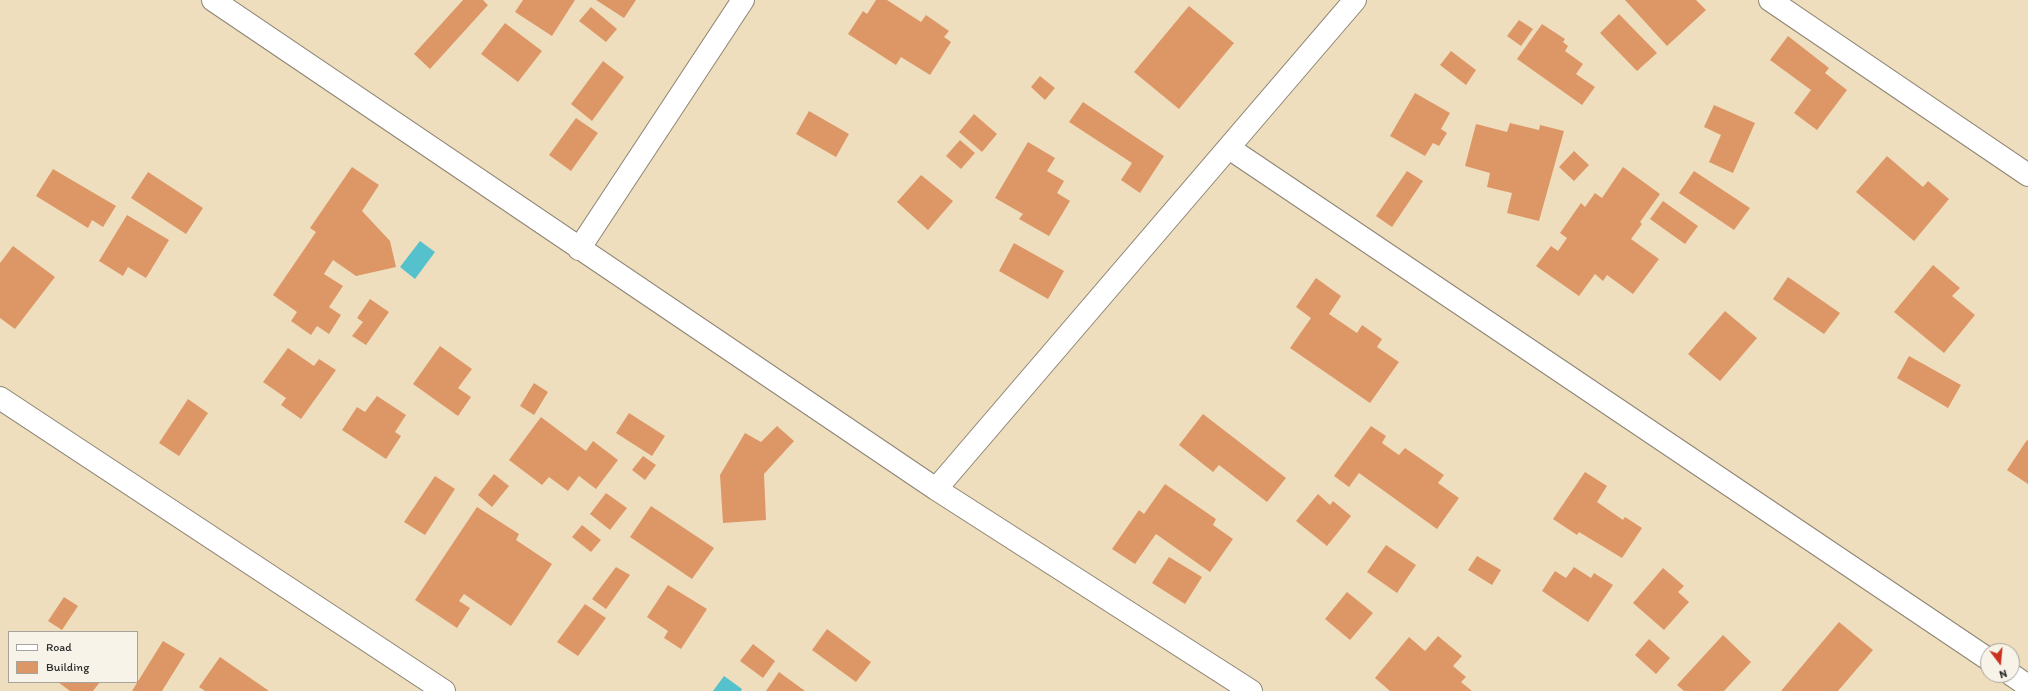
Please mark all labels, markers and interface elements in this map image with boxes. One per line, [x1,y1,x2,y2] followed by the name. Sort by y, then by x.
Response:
[8,631,138,683] legend
[46,640,72,654] text: Road
[1980,643,2020,683] north arrow
[46,660,89,674] text: Building
[1998,667,2009,681] text: N

